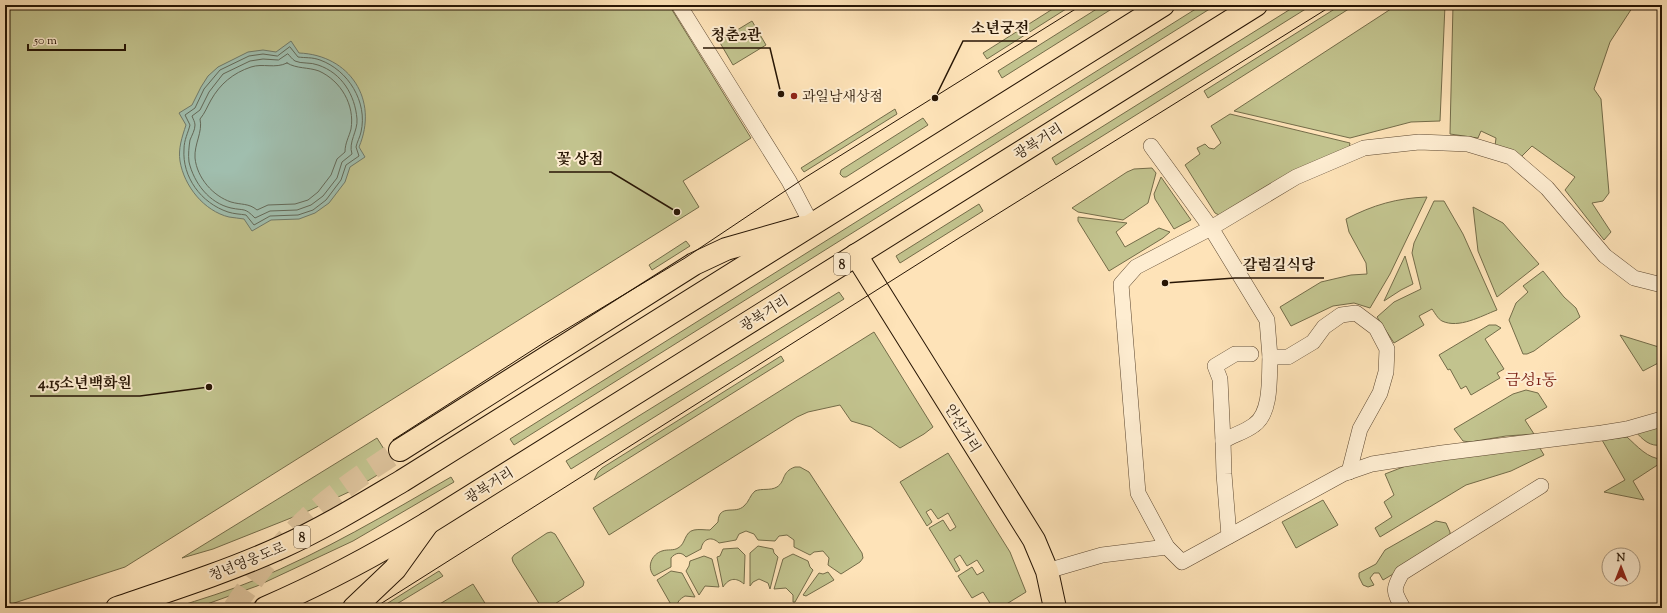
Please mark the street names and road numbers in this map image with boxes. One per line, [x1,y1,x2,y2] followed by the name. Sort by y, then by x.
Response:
[1011,120,1067,166] street label: 광복거리
[834,253,850,275] road number: 8
[737,292,793,338] street label: 광복거리
[938,401,984,457] street label: 안산거리
[462,464,518,510] street label: 광복거리
[294,526,310,548] road number: 8
[206,538,290,587] street label: 청년영웅도로

